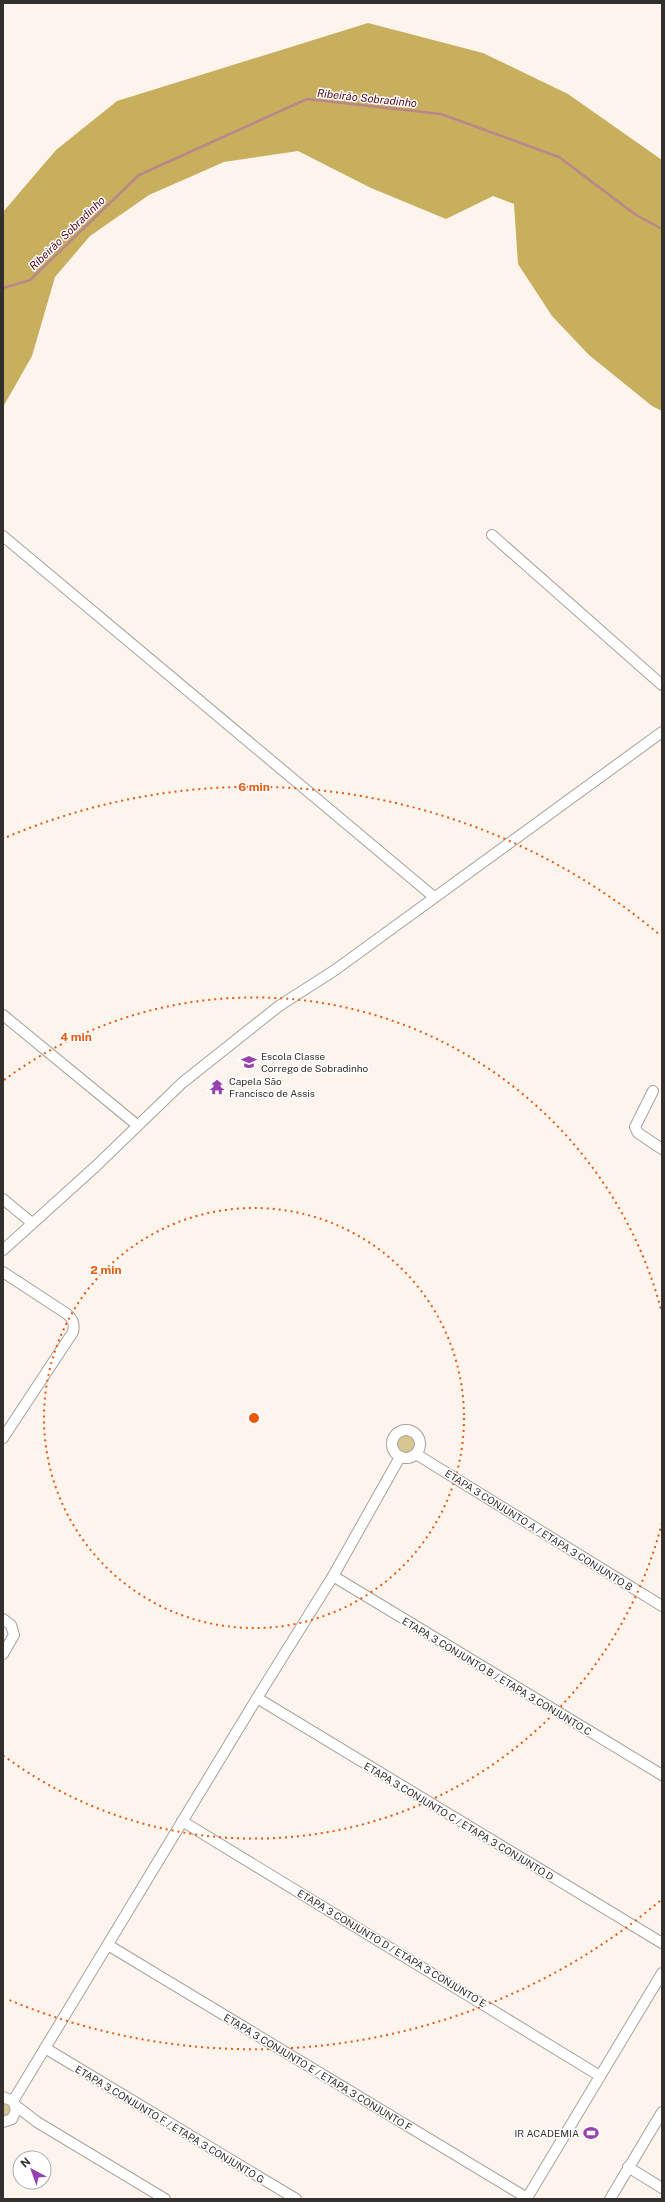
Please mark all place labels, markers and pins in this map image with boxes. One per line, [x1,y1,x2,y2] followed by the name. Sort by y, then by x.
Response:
[261,1050,369,1074] place label: Escola Classe Corrego de Sobradinho
[240,1053,258,1071] school or university icon: Escola Classe Corrego de Sobradinho
[229,1075,315,1099] place label: Capela São Francisco de Assis
[208,1078,226,1096] temple icon: Capela São Francisco de Assis
[247,1411,261,1425] centre of rings
[582,2124,600,2142] sports icon: IR ACADEMIA
[514,2127,579,2139] place label: IR ACADEMIA

